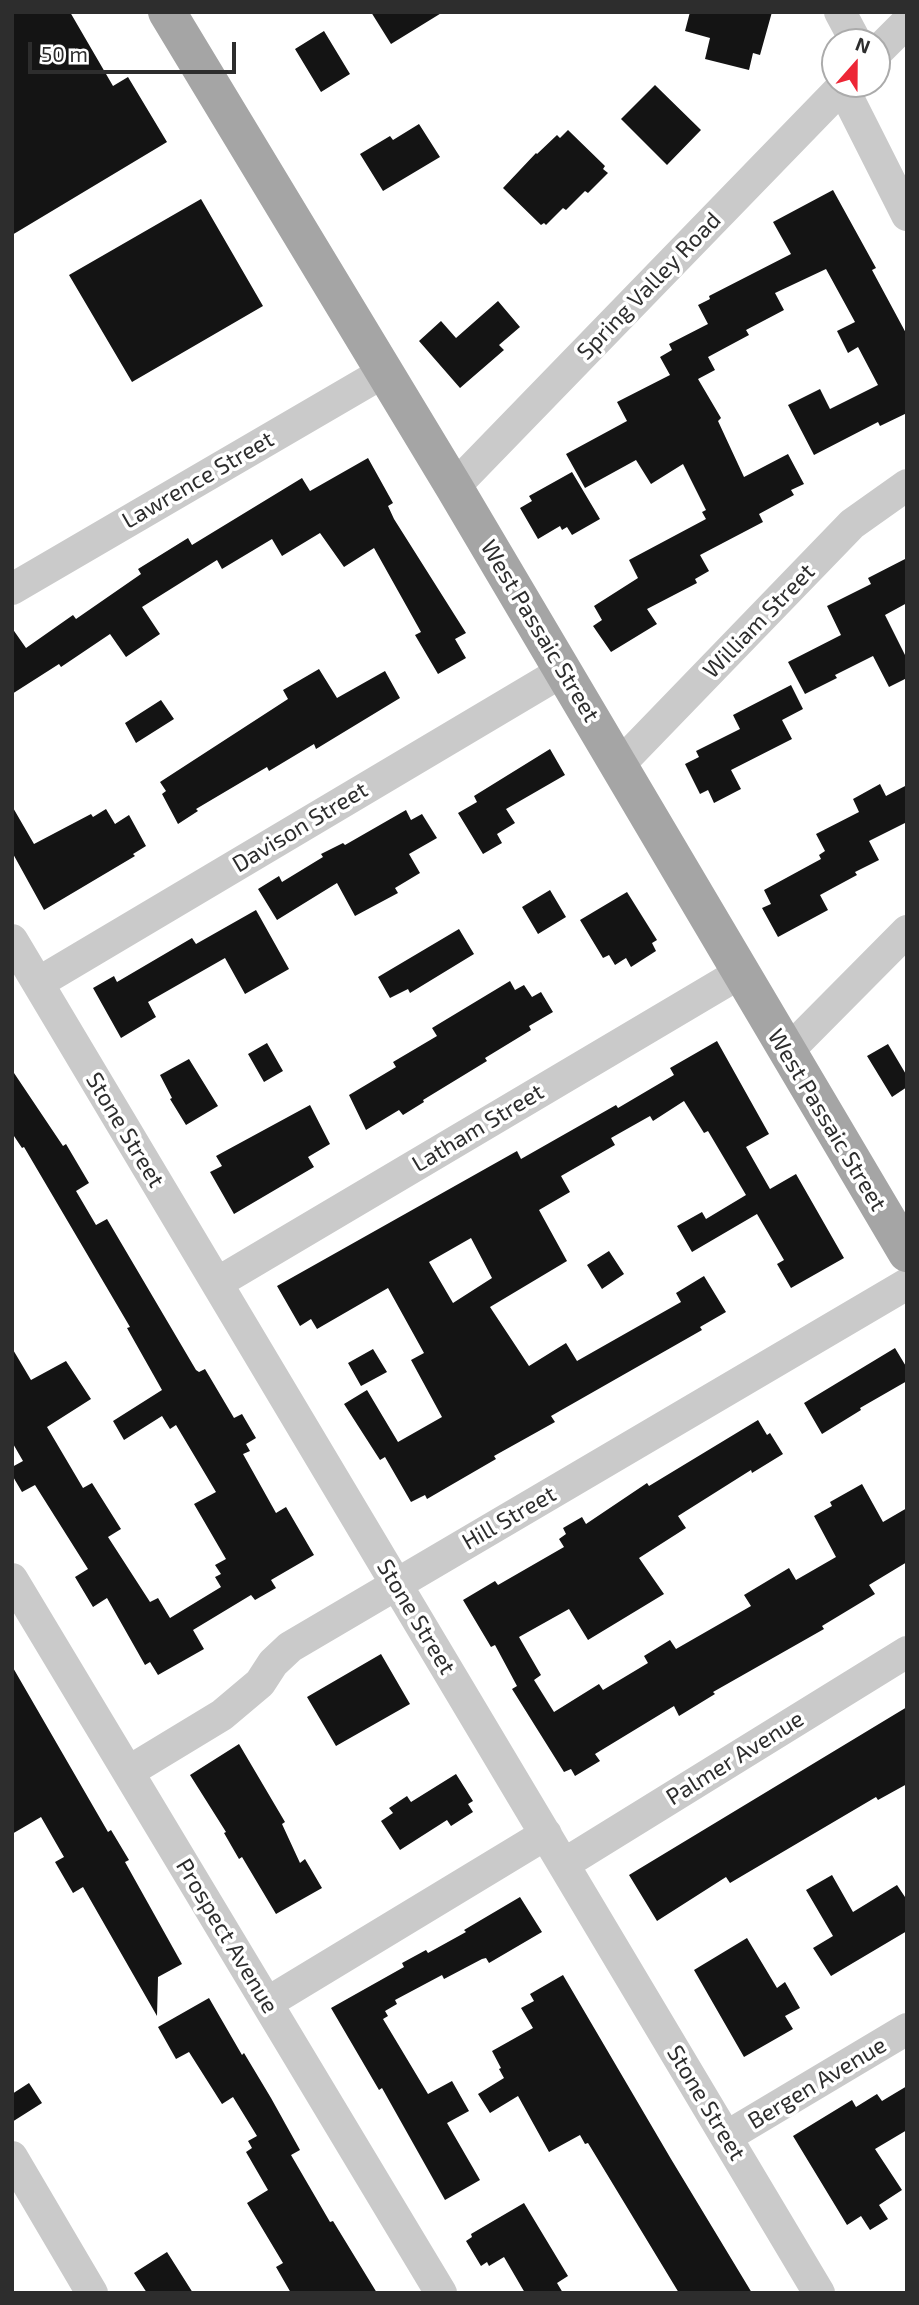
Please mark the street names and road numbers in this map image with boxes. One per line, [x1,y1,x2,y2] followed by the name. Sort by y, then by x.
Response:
[571,206,727,366] street label: Spring Valley Road
[117,425,279,535] street label: Lawrence Street
[475,535,605,727] street label: West Passaic Street
[697,558,821,684] street label: William Street
[227,776,373,878] street label: Davison Street
[762,1024,892,1216] street label: West Passaic Street
[80,1067,170,1193] street label: Stone Street
[407,1078,549,1178] street label: Latham Street
[457,1480,561,1556] street label: Hill Street
[371,1554,461,1680] street label: Stone Street
[661,1705,809,1811] street label: Palmer Avenue
[170,1854,284,2018] street label: Prospect Avenue
[743,2031,891,2135] street label: Bergen Avenue
[661,2040,751,2166] street label: Stone Street

